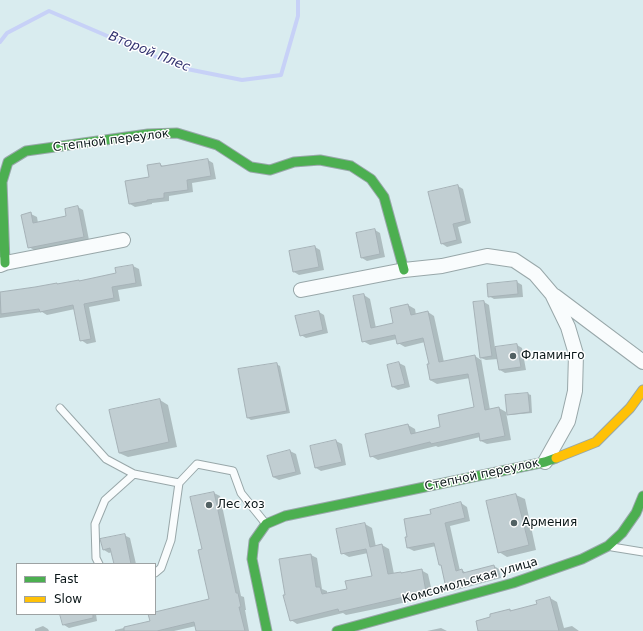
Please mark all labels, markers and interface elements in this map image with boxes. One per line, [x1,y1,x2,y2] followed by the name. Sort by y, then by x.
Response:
[106,29,192,75] water label: Второй Плес
[52,127,170,155] street label: Степной переулок
[521,349,585,363] place label: Фламинго
[508,351,518,361] marker: Фламинго
[423,456,541,494] street label: Степной переулок
[217,498,265,512] place label: Лес хоз
[204,500,214,510] marker: Лес хоз
[522,516,577,530] place label: Армения
[509,518,519,528] marker: Армения
[401,555,539,607] street label: Комсомольская улица
[16,563,156,615] legend
[54,572,78,586] text: Fast
[54,592,82,606] text: Slow

